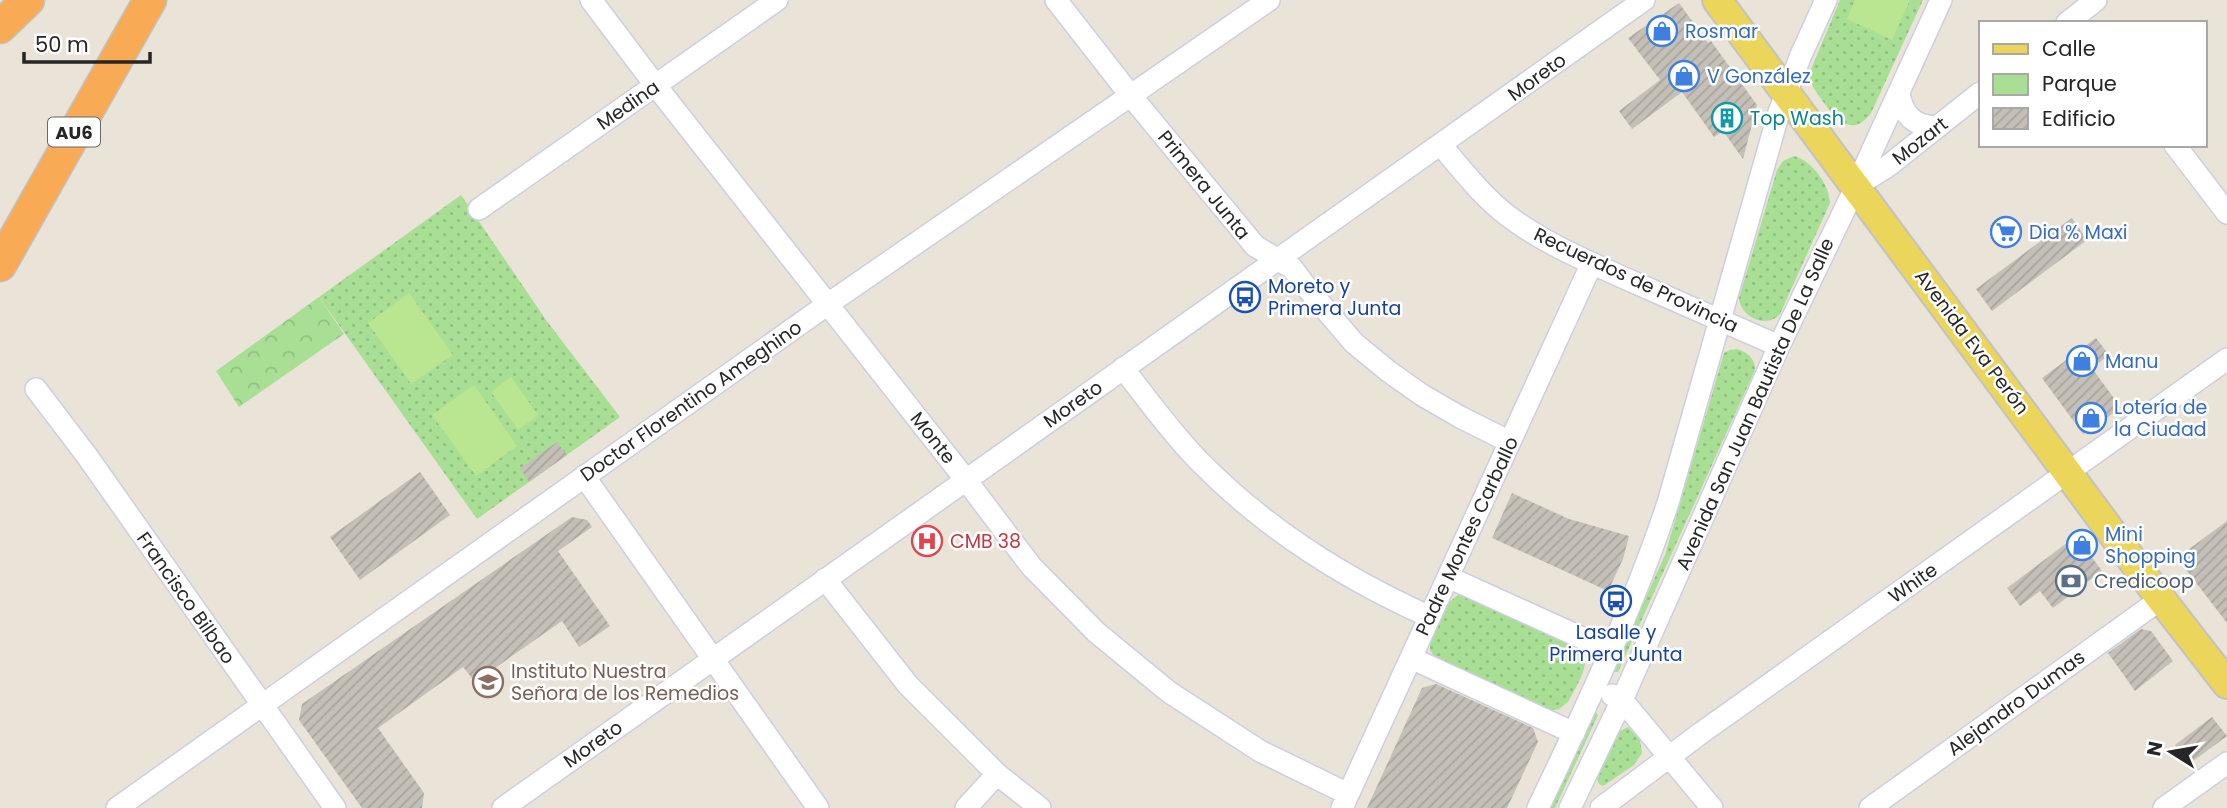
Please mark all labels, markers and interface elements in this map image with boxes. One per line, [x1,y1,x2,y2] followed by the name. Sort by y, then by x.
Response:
[1645,14,1679,48] shop icon: Rosmar
[1685,18,1758,45] place label: Rosmar
[24,21,150,65] scale bar
[1979,21,2206,147] legend
[35,30,89,59] text: 50 m
[2042,34,2096,63] text: Calle
[1502,47,1572,107] street label: Moreto
[1667,59,1701,93] shop icon: V González
[1707,63,1811,90] place label: V González
[2042,69,2117,98] text: Parque
[591,74,665,136] street label: Medina
[1710,101,1744,135] building icon: Top Wash
[2042,104,2116,133] text: Edificio
[1750,105,1844,132] place label: Top Wash
[1886,111,1954,171] street label: Mozart
[48,118,100,146] road number: AU6
[1152,125,1256,245] street label: Primera Junta
[1989,215,2023,249] supermarket icon: Dia % Maxi
[2029,219,2128,246] place label: Dia % Maxi
[1530,221,1742,339] street label: Recuerdos de Provincia
[1669,234,1841,574] street label: Avenida San Juan Bautista De La Salle
[1908,264,2036,420] street label: Avenida Eva Perón
[1268,273,1401,322] place label: Moreto y Primera Junta
[1228,280,1262,314] bus stop icon: Moreto y Primera Junta
[575,314,807,488] street label: Doctor Florentino Ameghino
[2065,344,2099,378] shop icon: Manu
[2105,348,2159,375] place label: Manu
[1038,374,1108,434] street label: Moreto
[2114,394,2207,443] place label: Lotería de la Ciudad
[2074,401,2108,435] shop icon: Lotería de la Ciudad
[904,406,962,470] street label: Monte
[1409,432,1525,640] street label: Padre Montes Carballo
[2105,521,2196,570] place label: Mini Shopping
[910,524,944,558] hospital icon: CMB 38
[130,527,242,669] street label: Francisco Bilbao
[950,528,1021,555] place label: CMB 38
[2065,528,2099,562] shop icon: Mini Shopping
[1883,556,1943,610] street label: White
[2054,564,2088,598] bank icon: Credicoop
[2094,568,2194,595] place label: Credicoop
[1599,584,1633,618] bus stop icon: Lasalle y Primera Junta
[1549,619,1683,668] place label: Lasalle y Primera Junta
[1942,644,2090,762] street label: Alejandro Dumas
[511,658,739,707] place label: Instituto Nuestra Señora de los Remedios
[471,665,505,699] school or university icon: Instituto Nuestra Señora de los Remedios
[558,714,628,774] street label: Moreto
[2136,717,2206,787] north arrow
[2140,739,2169,758] text: N

